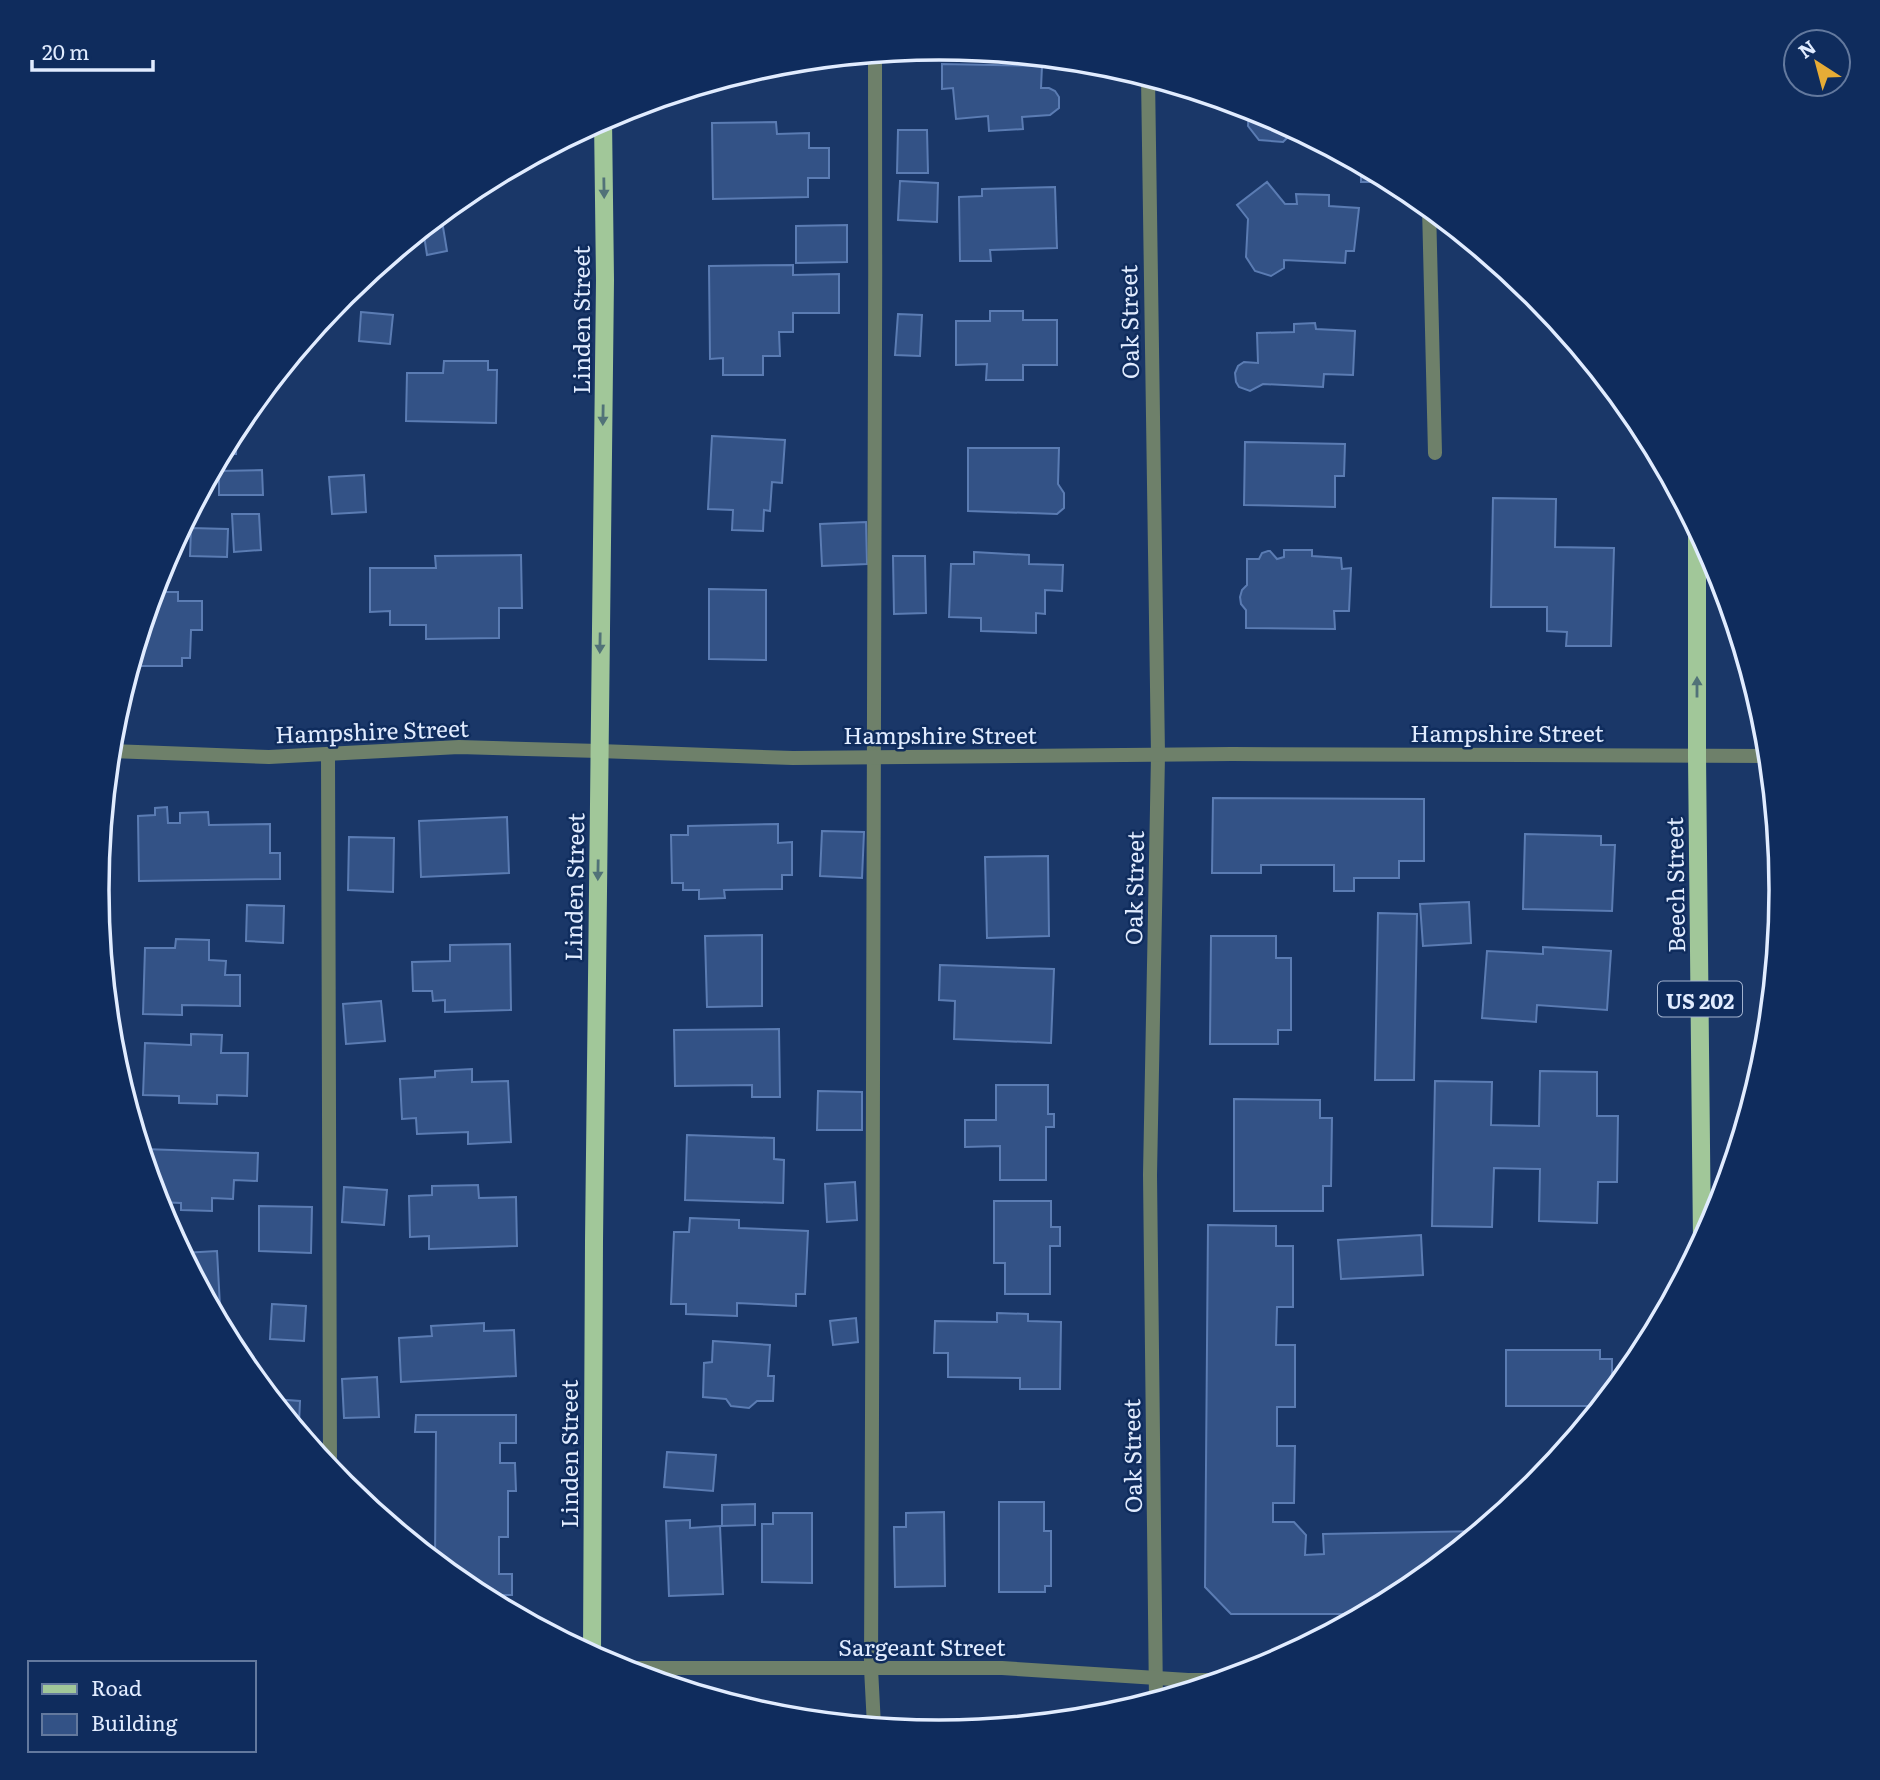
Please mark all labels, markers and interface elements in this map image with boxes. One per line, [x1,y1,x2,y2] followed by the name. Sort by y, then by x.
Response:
[32,28,152,72] scale bar
[1782,28,1852,98] north arrow
[1792,32,1821,64] text: N
[42,35,89,66] text: 20 m
[598,177,610,199] one-way arrow
[563,245,597,394] street label: Linden Street
[1110,264,1146,379] street label: Oak Street
[598,404,609,426] one-way arrow
[595,632,606,654] one-way arrow
[1691,676,1703,698] one-way arrow
[275,710,470,750] street label: Hampshire Street
[1410,715,1605,749] street label: Hampshire Street
[843,717,1038,751] street label: Hampshire Street
[555,812,591,962] street label: Linden Street
[1656,816,1692,953] street label: Beech Street
[1115,830,1151,945] street label: Oak Street
[592,859,604,881] one-way arrow
[1658,982,1742,1016] road number: US 202
[551,1379,585,1528] street label: Linden Street
[1113,1398,1149,1513] street label: Oak Street
[838,1629,1006,1663] street label: Sargeant Street
[28,1661,256,1752] legend
[91,1671,142,1702] text: Road
[91,1706,178,1737] text: Building

